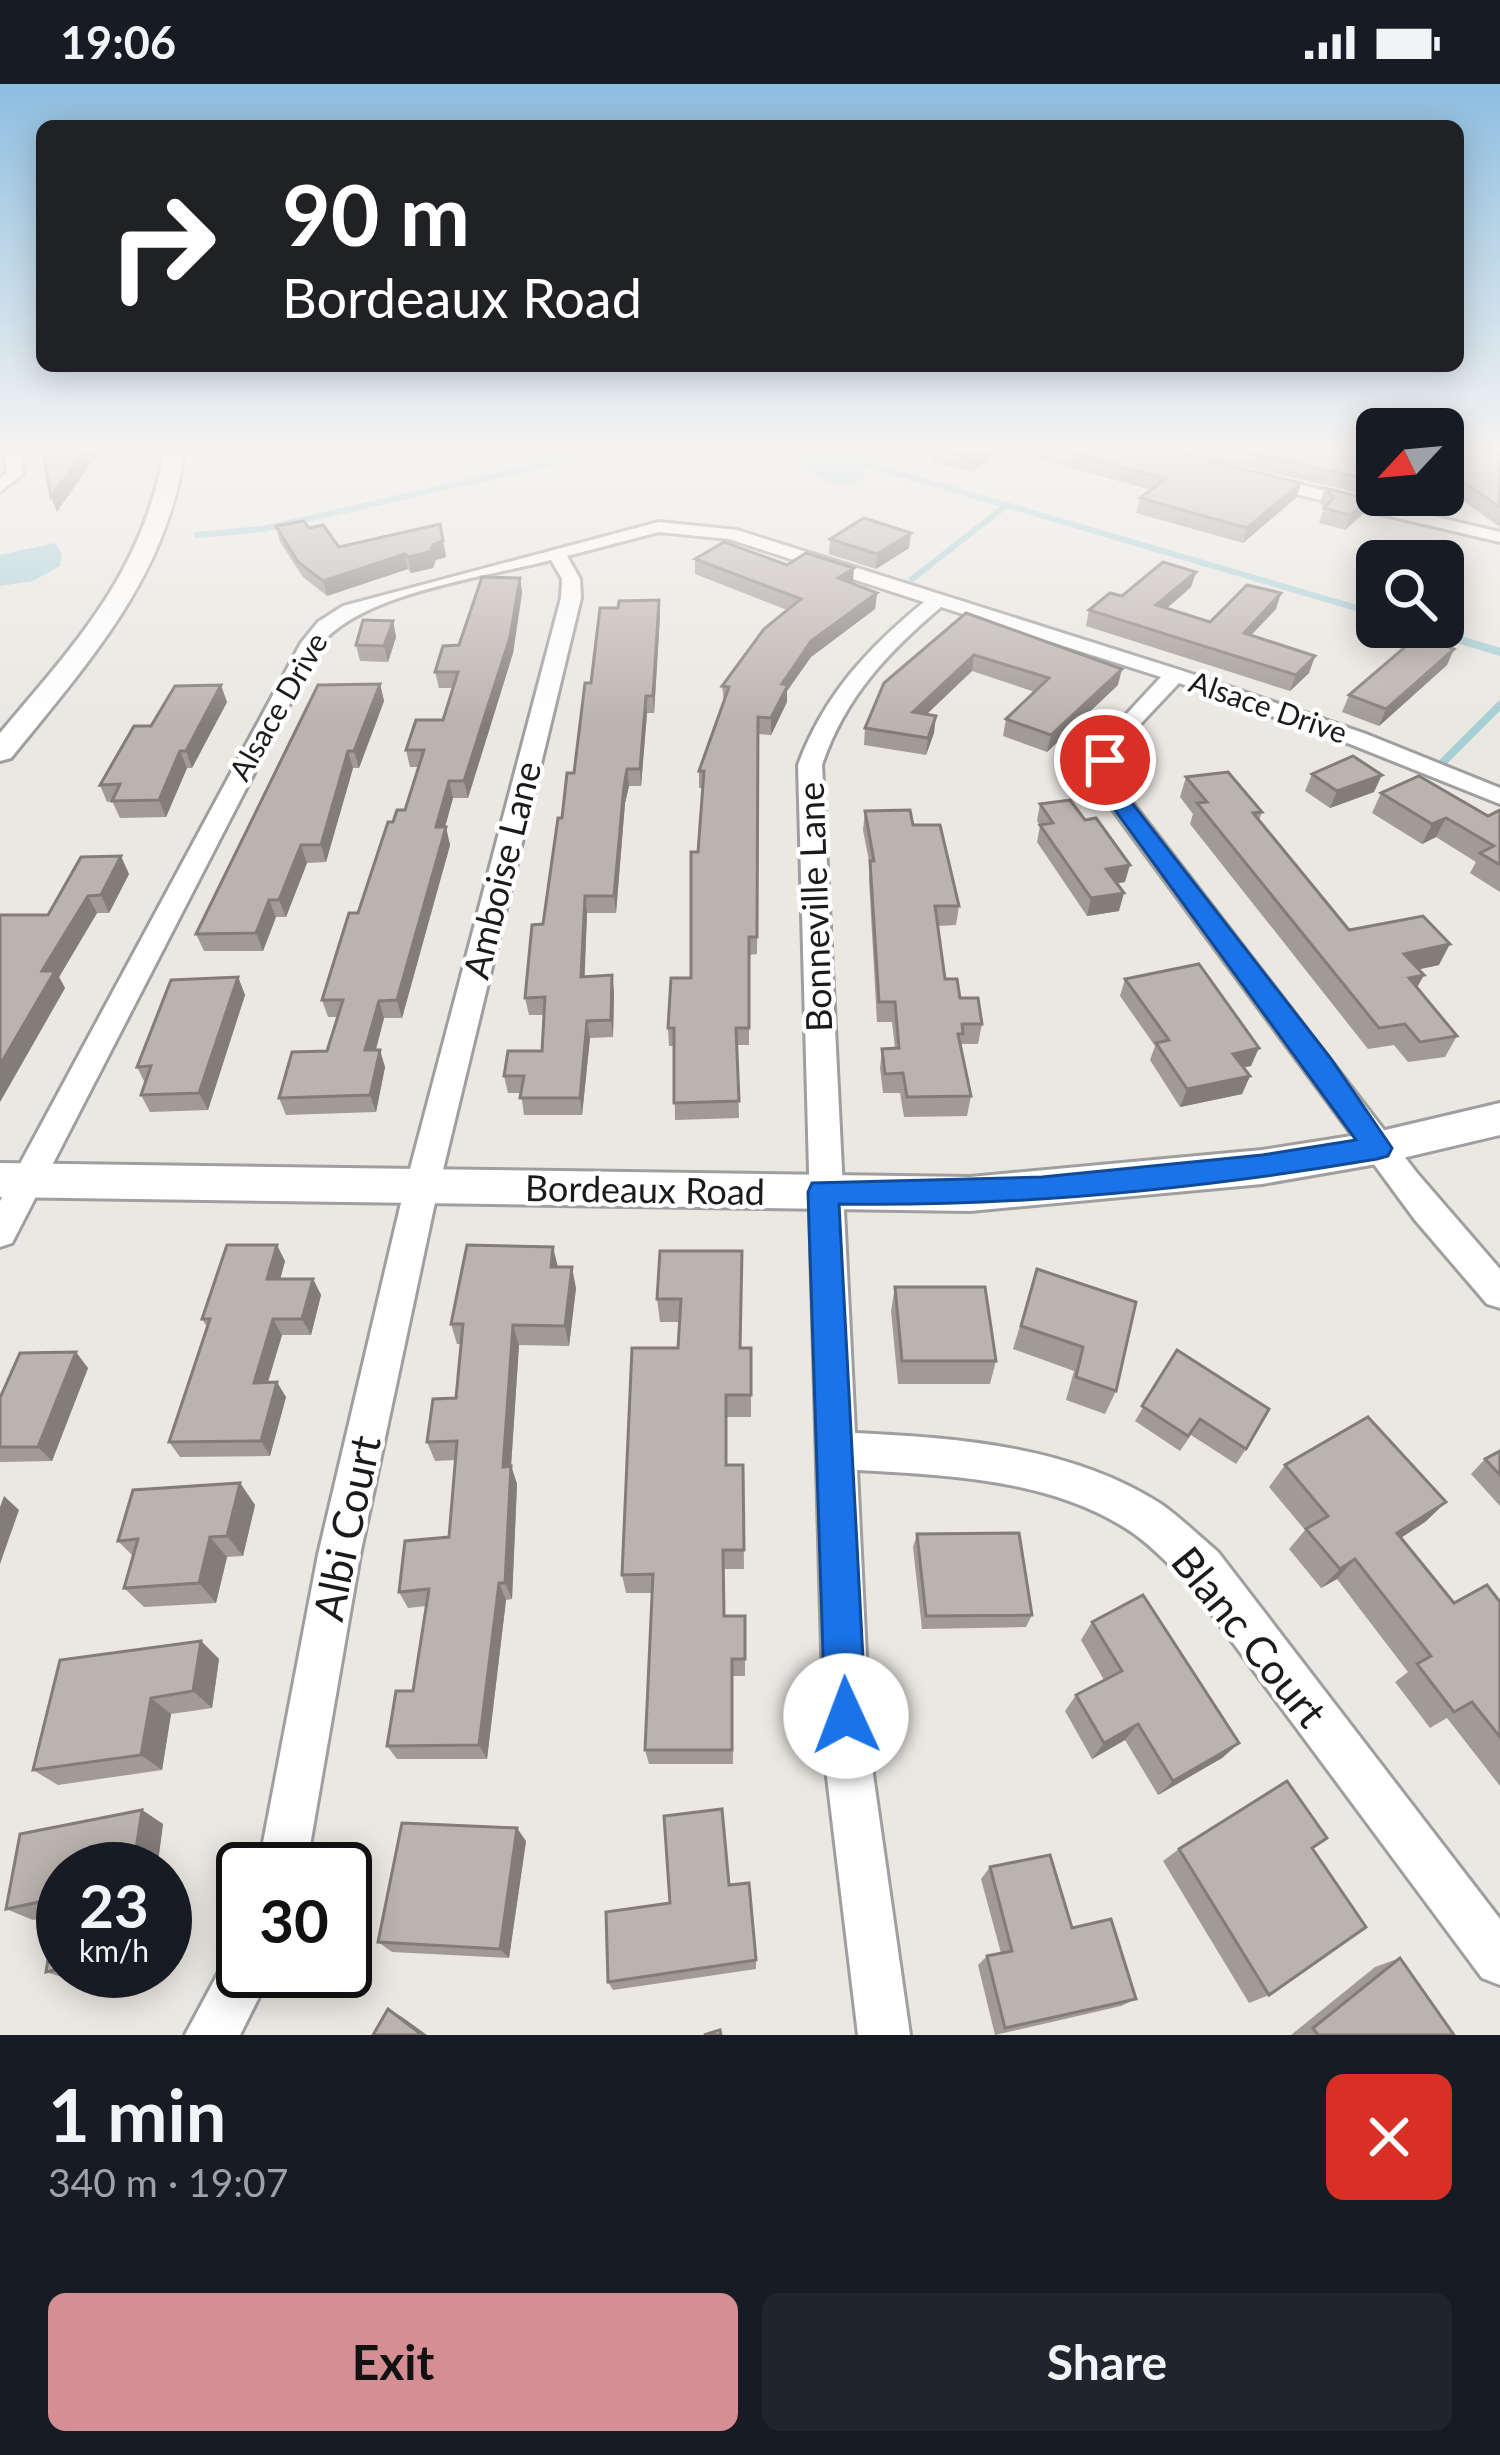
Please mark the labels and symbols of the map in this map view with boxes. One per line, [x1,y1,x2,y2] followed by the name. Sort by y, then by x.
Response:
[1356,408,1464,516] north arrow
[221,626,334,786] street label: Alsace Drive
[1185,662,1352,750] street label: Alsace Drive
[1054,709,1156,811] pin
[453,757,549,983] street label: Amboise Lane
[788,781,840,1033] street label: Bonneville Lane
[525,1165,765,1213] street label: Bordeaux Road
[302,1431,390,1625] street label: Albi Court
[1162,1536,1337,1736] street label: Blanc Court
[783,1653,909,1779] position arrow
[216,1842,372,1998] speed limit sign: 30

